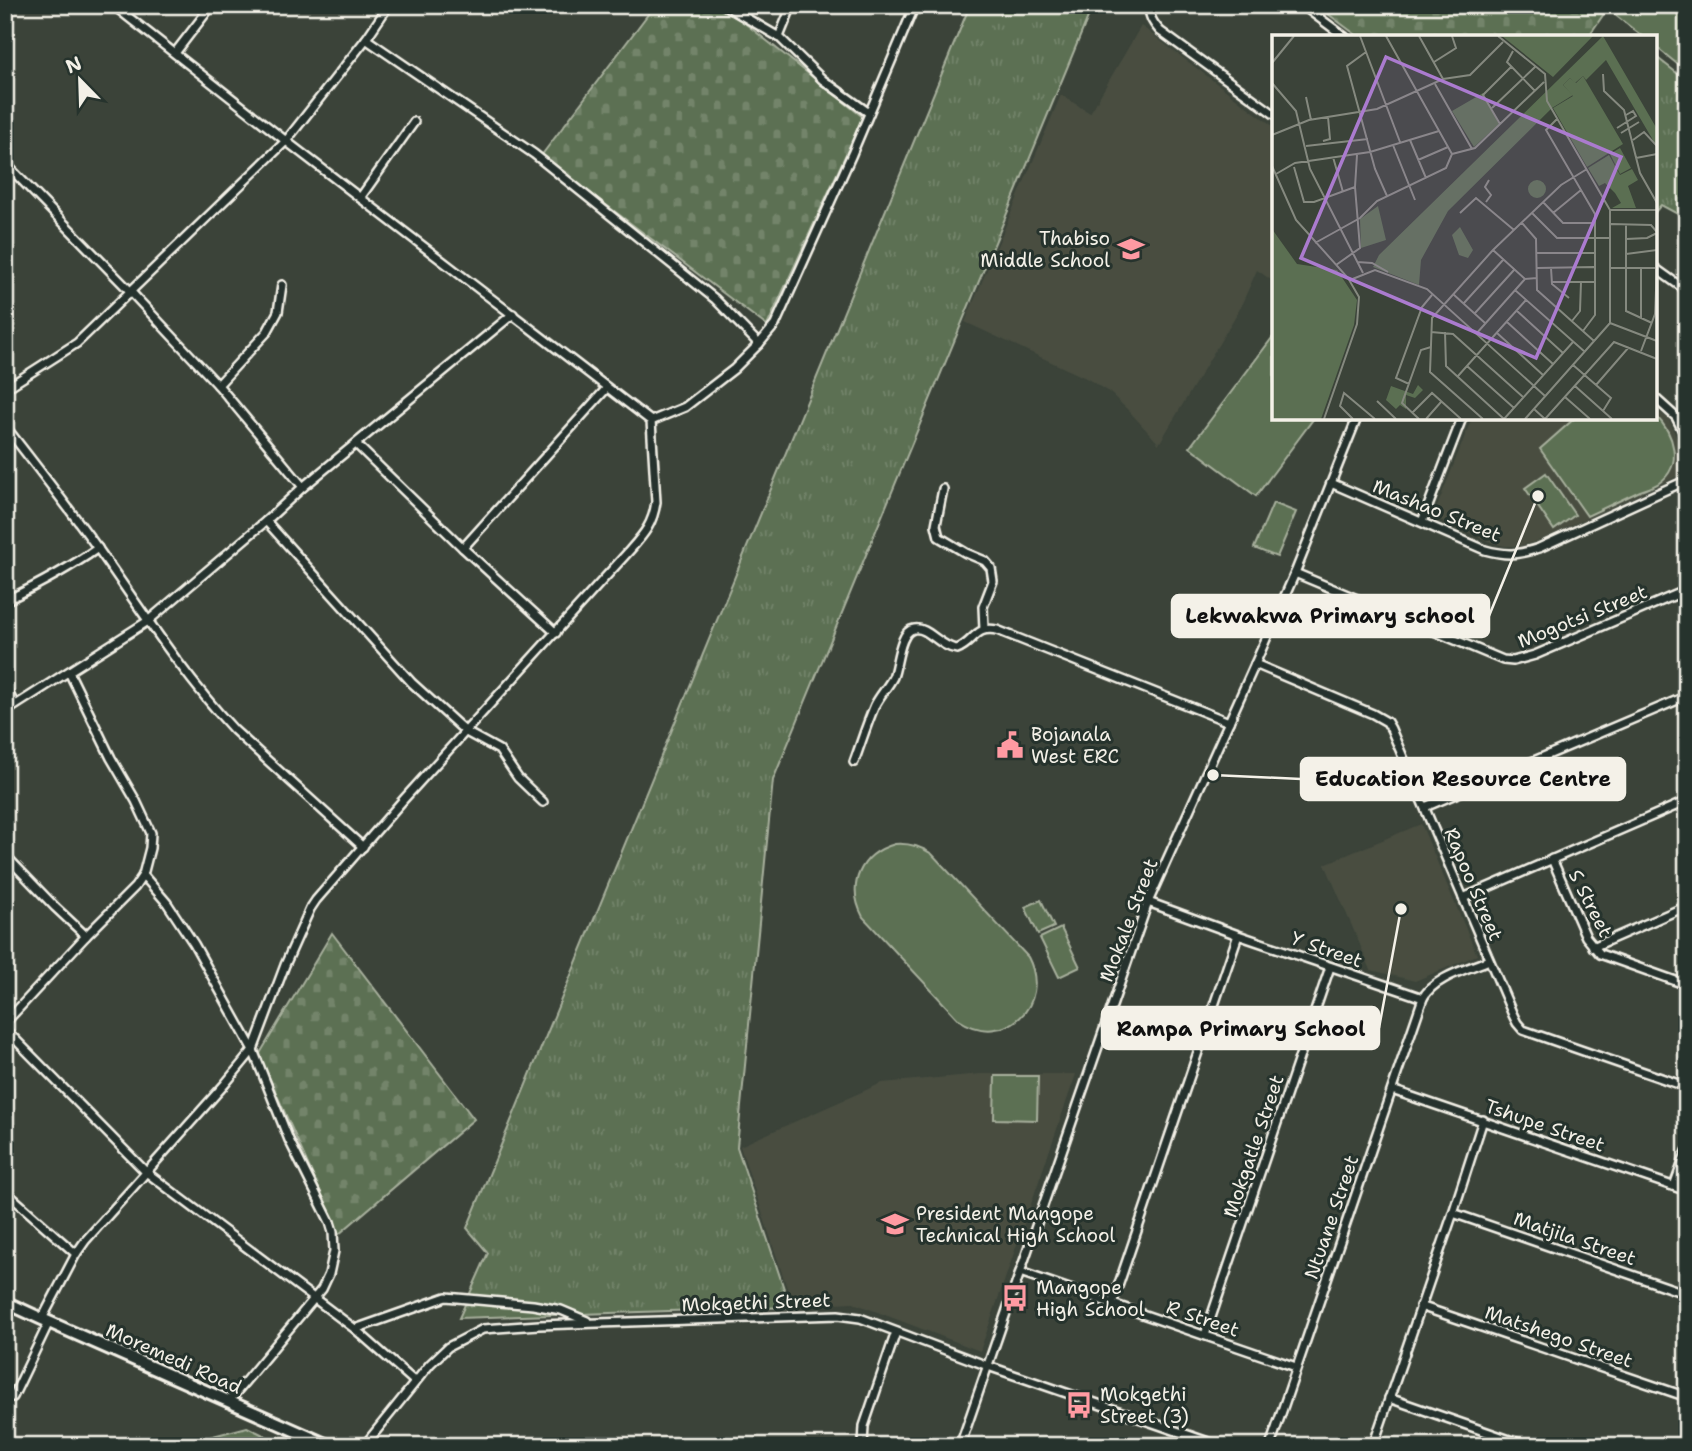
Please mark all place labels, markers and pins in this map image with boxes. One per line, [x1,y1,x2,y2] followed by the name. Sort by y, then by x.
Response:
[980,226,1110,273] place label: Thabiso Middle School
[1116,234,1146,264] school or university icon: Thabiso Middle School
[1172,595,1489,637] callout: Lekwakwa Primary school
[1031,722,1119,769] place label: Bojanala West ERC
[995,730,1025,760] public building icon: Bojanala West ERC
[1301,758,1625,800] callout: Education Resource Centre
[1102,1007,1379,1049] callout: Rampa Primary School
[916,1201,1115,1248] place label: President Mangope Technical High School
[880,1209,910,1239] school or university icon: President Mangope Technical High School
[1036,1275,1145,1322] place label: Mangope High School
[1000,1283,1030,1313] bus stop icon: Mangope High School
[1100,1382,1189,1429] place label: Mokgethi Street (3)
[1064,1390,1094,1420] bus stop icon: Mokgethi Street (3)

